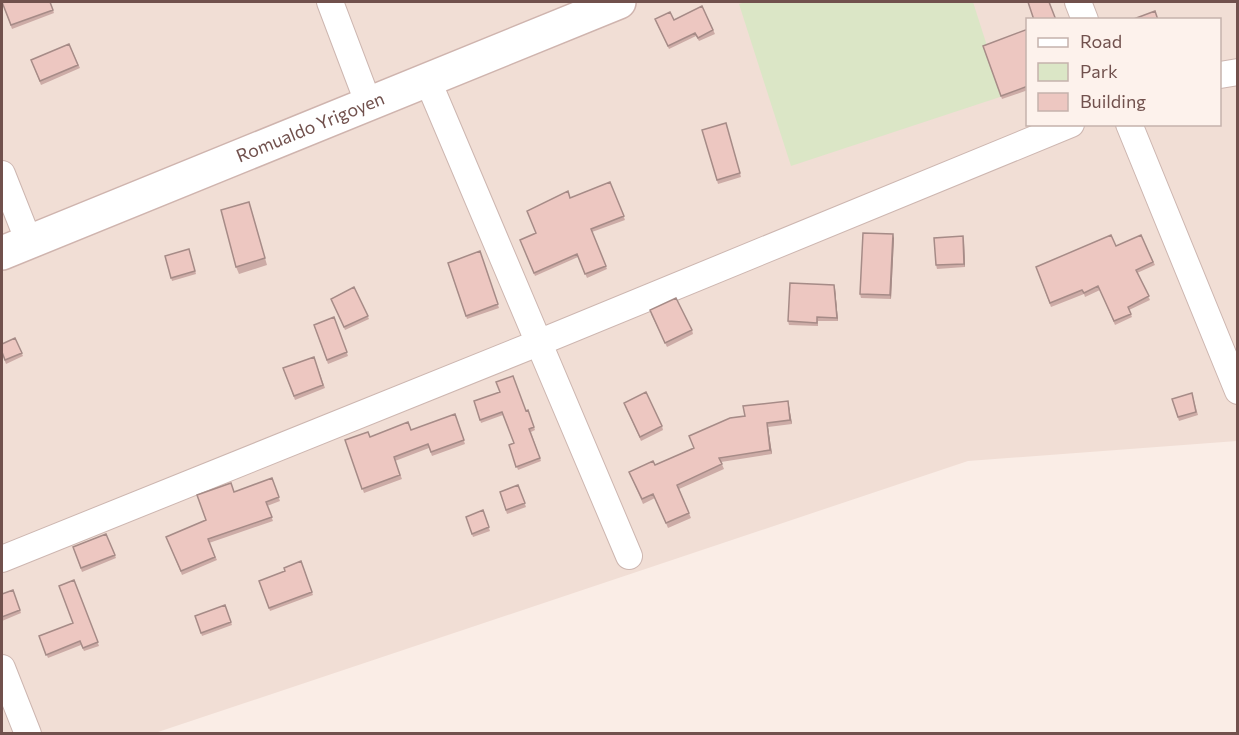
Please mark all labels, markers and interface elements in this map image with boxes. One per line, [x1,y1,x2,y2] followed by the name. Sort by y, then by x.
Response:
[1026,18,1221,126] legend
[1080,30,1122,52] text: Road
[1080,60,1118,82] text: Park
[233,87,387,167] street label: Romualdo Yrigoyen
[1080,90,1146,112] text: Building

